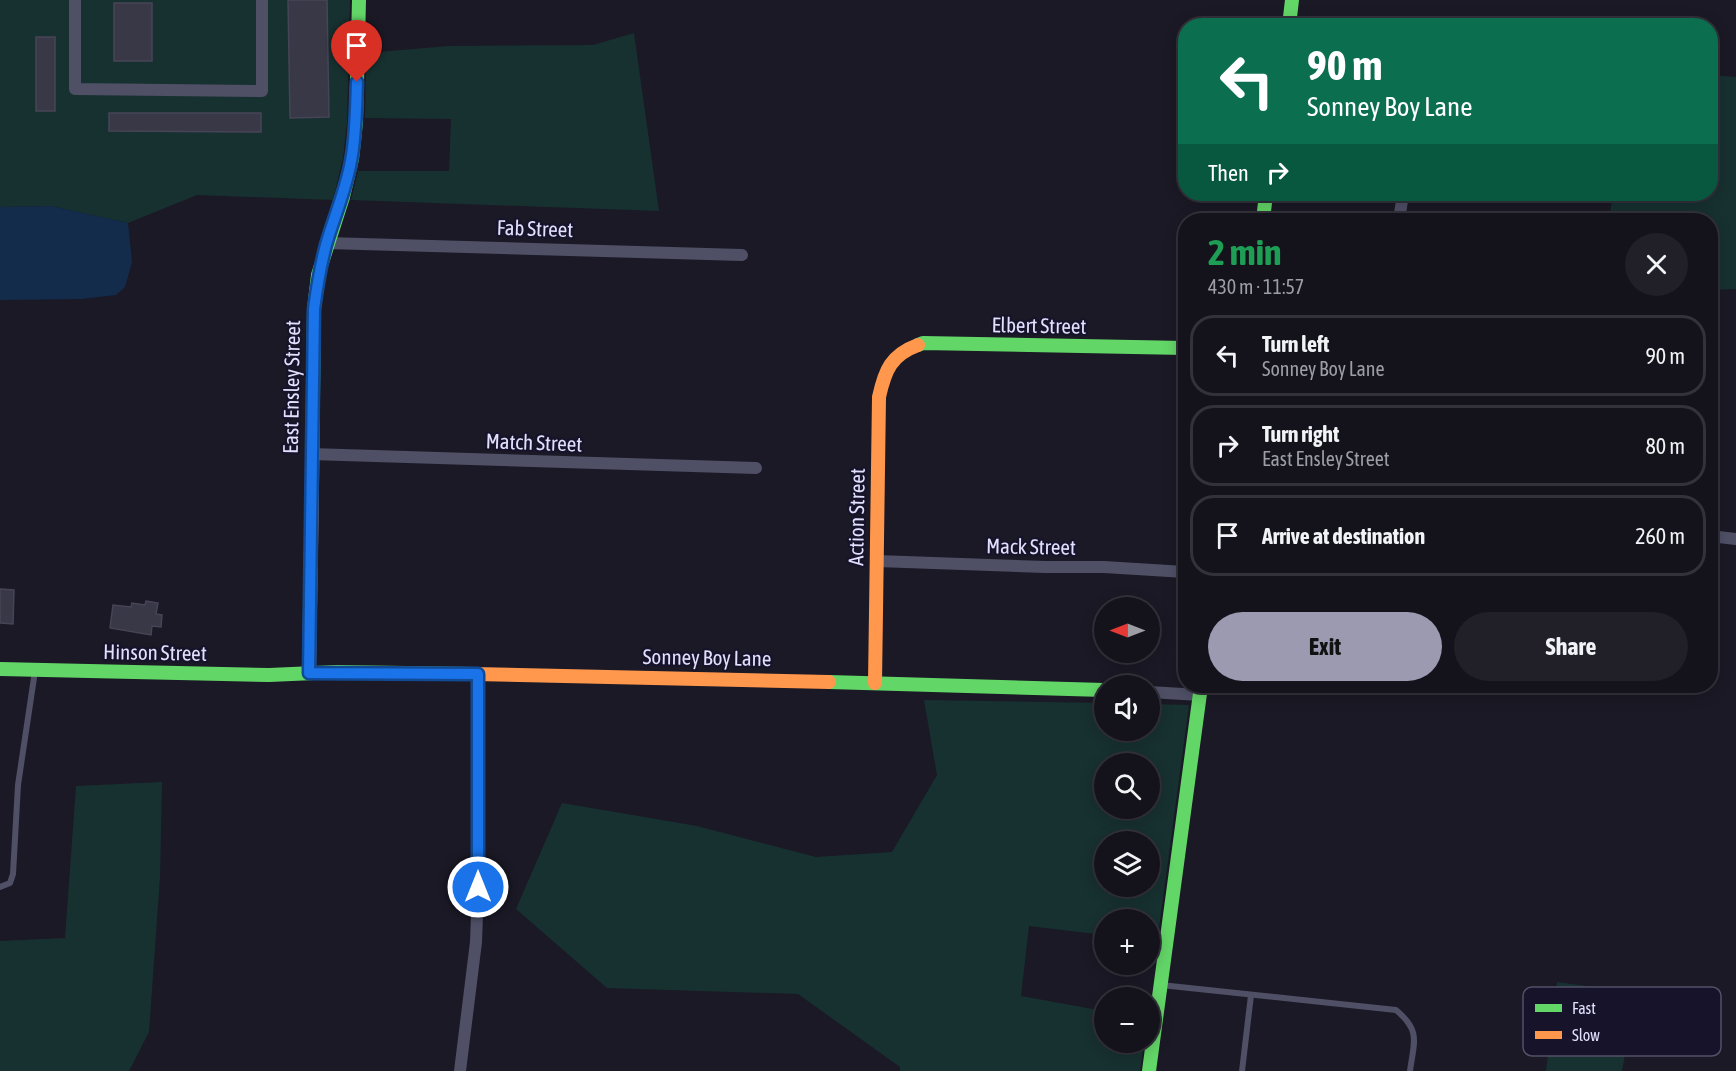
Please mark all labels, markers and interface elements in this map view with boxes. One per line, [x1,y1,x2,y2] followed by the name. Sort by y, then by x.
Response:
[331,20,382,82] pin
[340,29,373,62] icon: arrive
[1307,41,1382,89] text: 90 m
[1208,42,1286,120] icon: left
[1307,91,1472,122] text: Sonney Boy Lane
[1261,156,1294,189] icon: right
[1208,160,1249,186] text: Then
[496,215,574,241] street label: Fab Street
[1208,231,1282,273] text: 2 min
[1625,233,1688,296] button: close
[1208,275,1304,298] text: 430 m · 11:57
[991,312,1087,338] street label: Elbert Street
[278,320,304,454] street label: East Ensley Street
[1262,331,1329,357] text: Turn left
[1211,339,1244,372] icon: left
[1645,343,1685,369] text: 90 m
[1262,357,1385,380] text: Sonney Boy Lane
[1262,421,1339,447] text: Turn right
[485,428,583,456] street label: Match Street
[1211,429,1244,462] icon: right
[1645,433,1685,459] text: 80 m
[1262,447,1390,470] text: East Ensley Street
[843,468,869,566] street label: Action Street
[1211,519,1244,552] icon: arrive
[1262,523,1425,549] text: Arrive at destination
[1635,523,1685,549] text: 260 m
[986,533,1076,559] street label: Mack Street
[1094,597,1160,663] north arrow
[1094,597,1160,1053] map controls
[1208,612,1442,681] button: Exit
[1454,612,1688,681] button: Share
[103,639,207,665] street label: Hinson Street
[642,644,772,670] street label: Sonney Boy Lane
[1094,675,1160,741] button: sound
[1094,753,1160,819] button: search
[1094,831,1160,897] button: layers
[446,855,510,919] position arrow
[1094,909,1160,975] button: +
[1094,987,1160,1053] button: −
[1523,987,1721,1056] legend
[1572,999,1596,1017] text: Fast
[1572,1026,1600,1044] text: Slow

